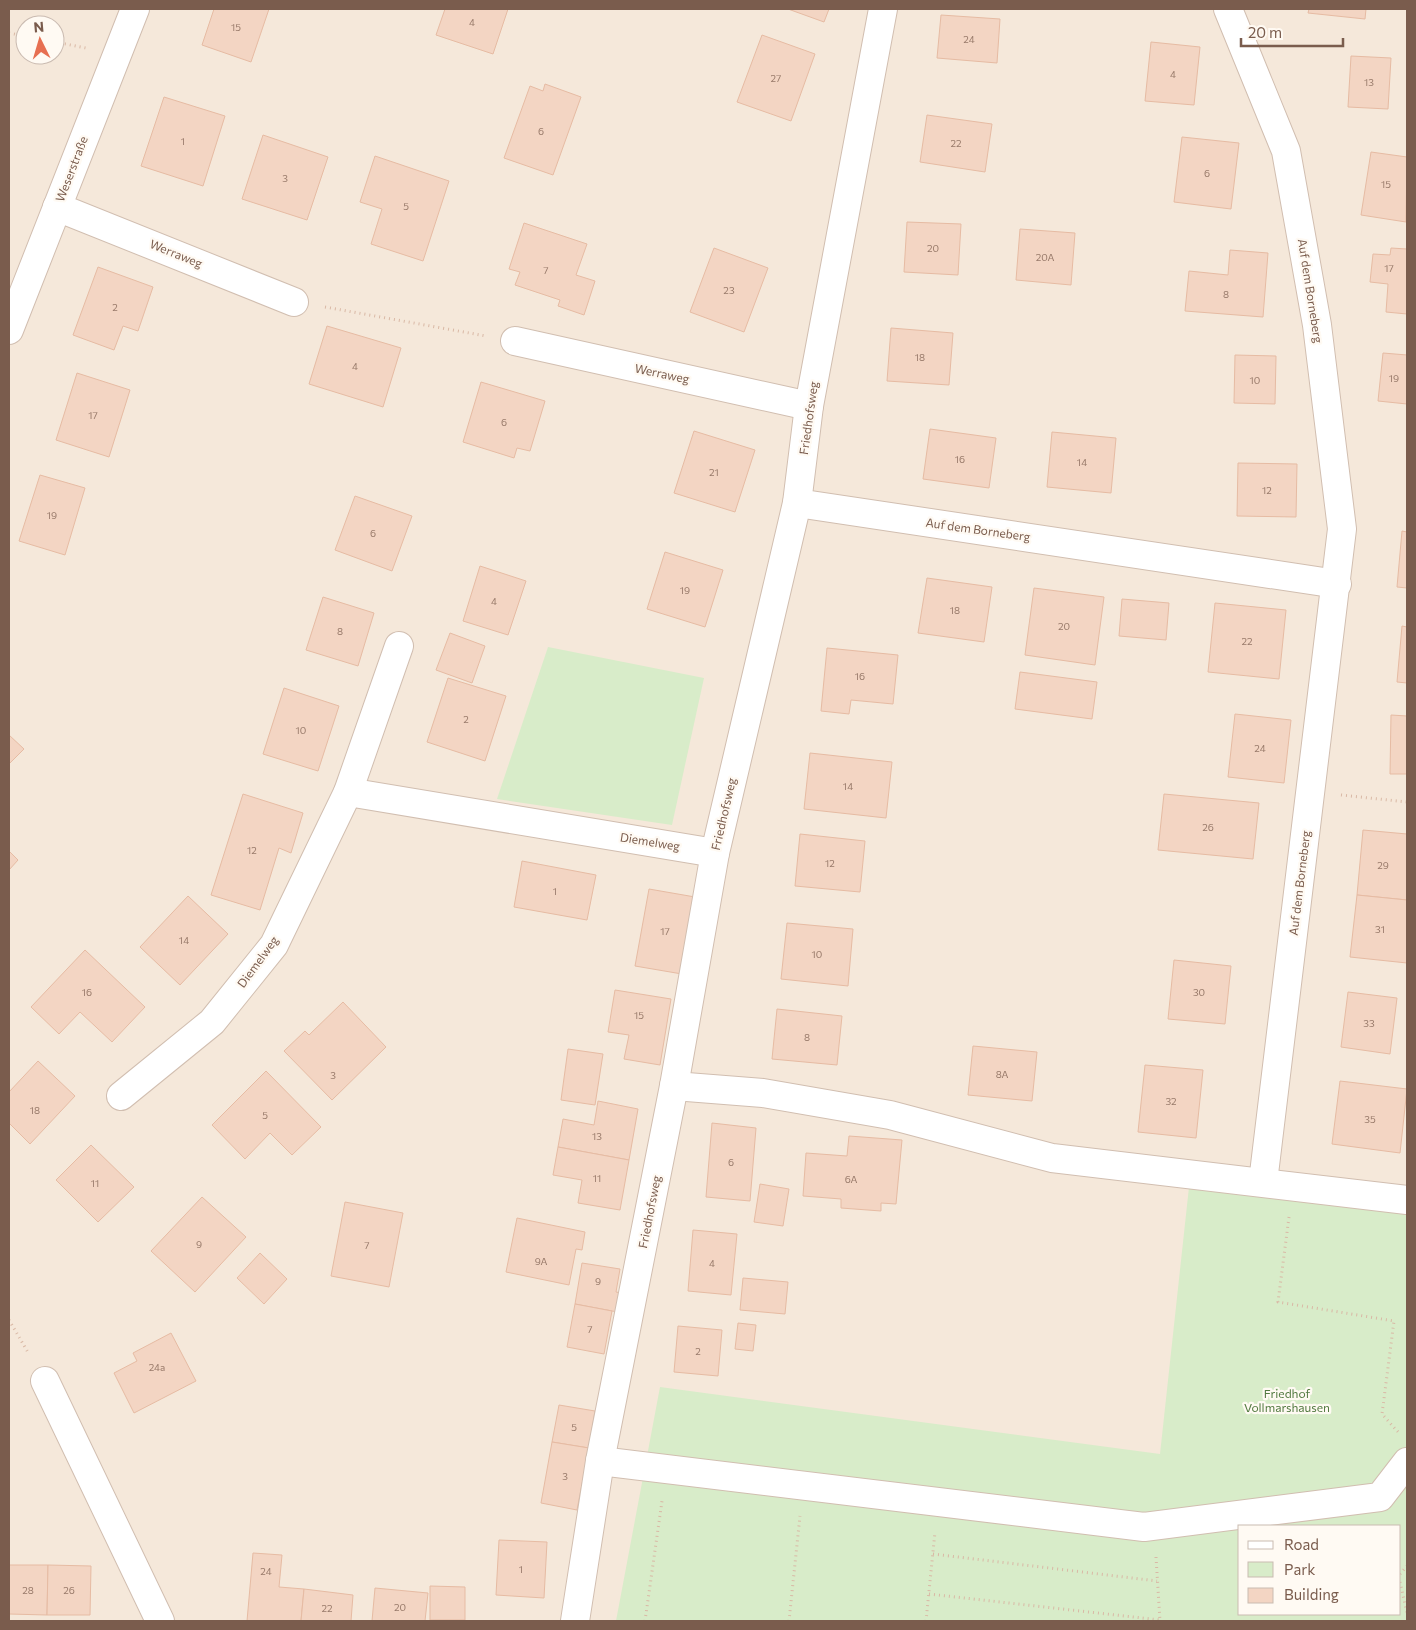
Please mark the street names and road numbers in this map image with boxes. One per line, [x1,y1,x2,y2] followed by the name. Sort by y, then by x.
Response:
[52,134,90,203] street label: Weserstraße
[148,236,205,270] street label: Werraweg
[1296,238,1326,345] street label: Auf dem Borneberg
[634,360,691,386] street label: Werraweg
[796,380,820,455] street label: Friedhofsweg
[925,515,1032,543] street label: Auf dem Borneberg
[708,776,738,851] street label: Friedhofsweg
[619,829,682,853] street label: Diemelweg
[1286,829,1312,936] street label: Auf dem Borneberg
[234,932,281,990] street label: Diemelweg
[635,1174,663,1249] street label: Friedhofsweg

